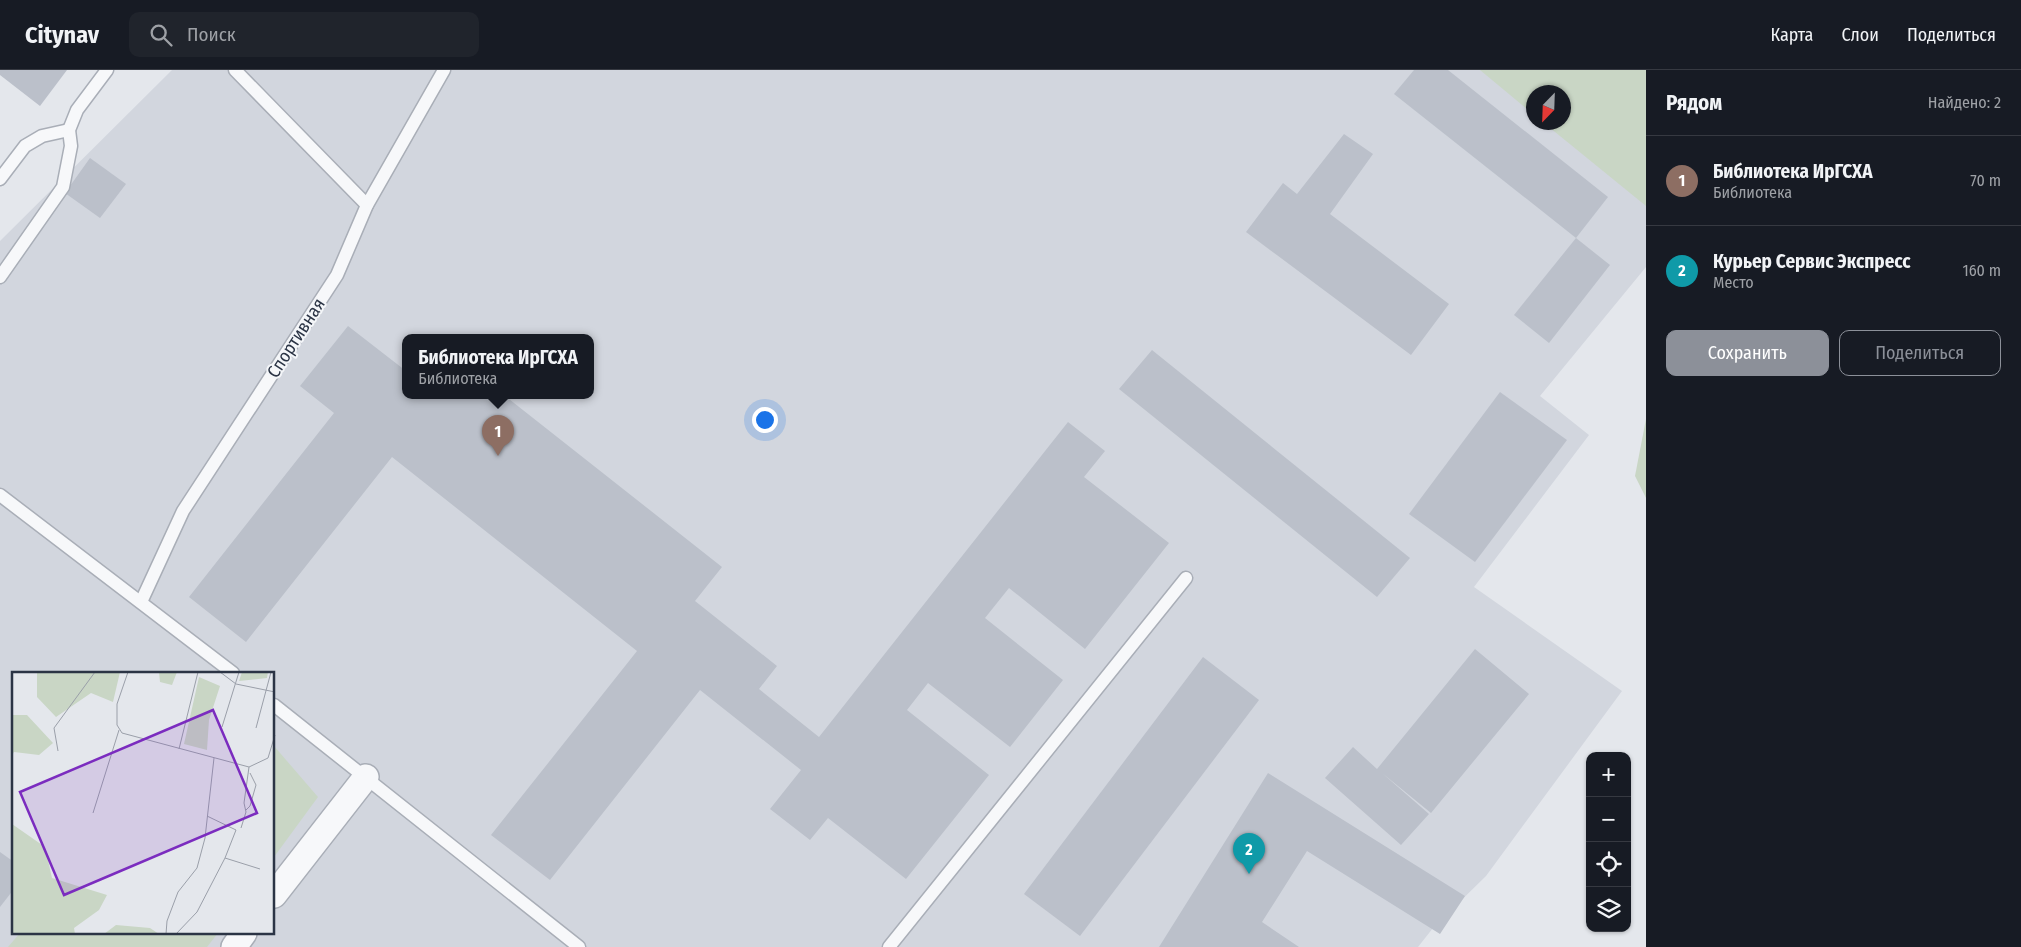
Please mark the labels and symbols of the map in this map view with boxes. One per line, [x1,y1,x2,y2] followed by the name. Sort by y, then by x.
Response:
[1526,85,1571,130] north arrow
[262,294,330,382] street label: Спортивная
[752,407,778,433] your location
[482,415,514,456] pin: 1
[12,672,275,934] inset map
[1233,833,1265,874] pin: 2

